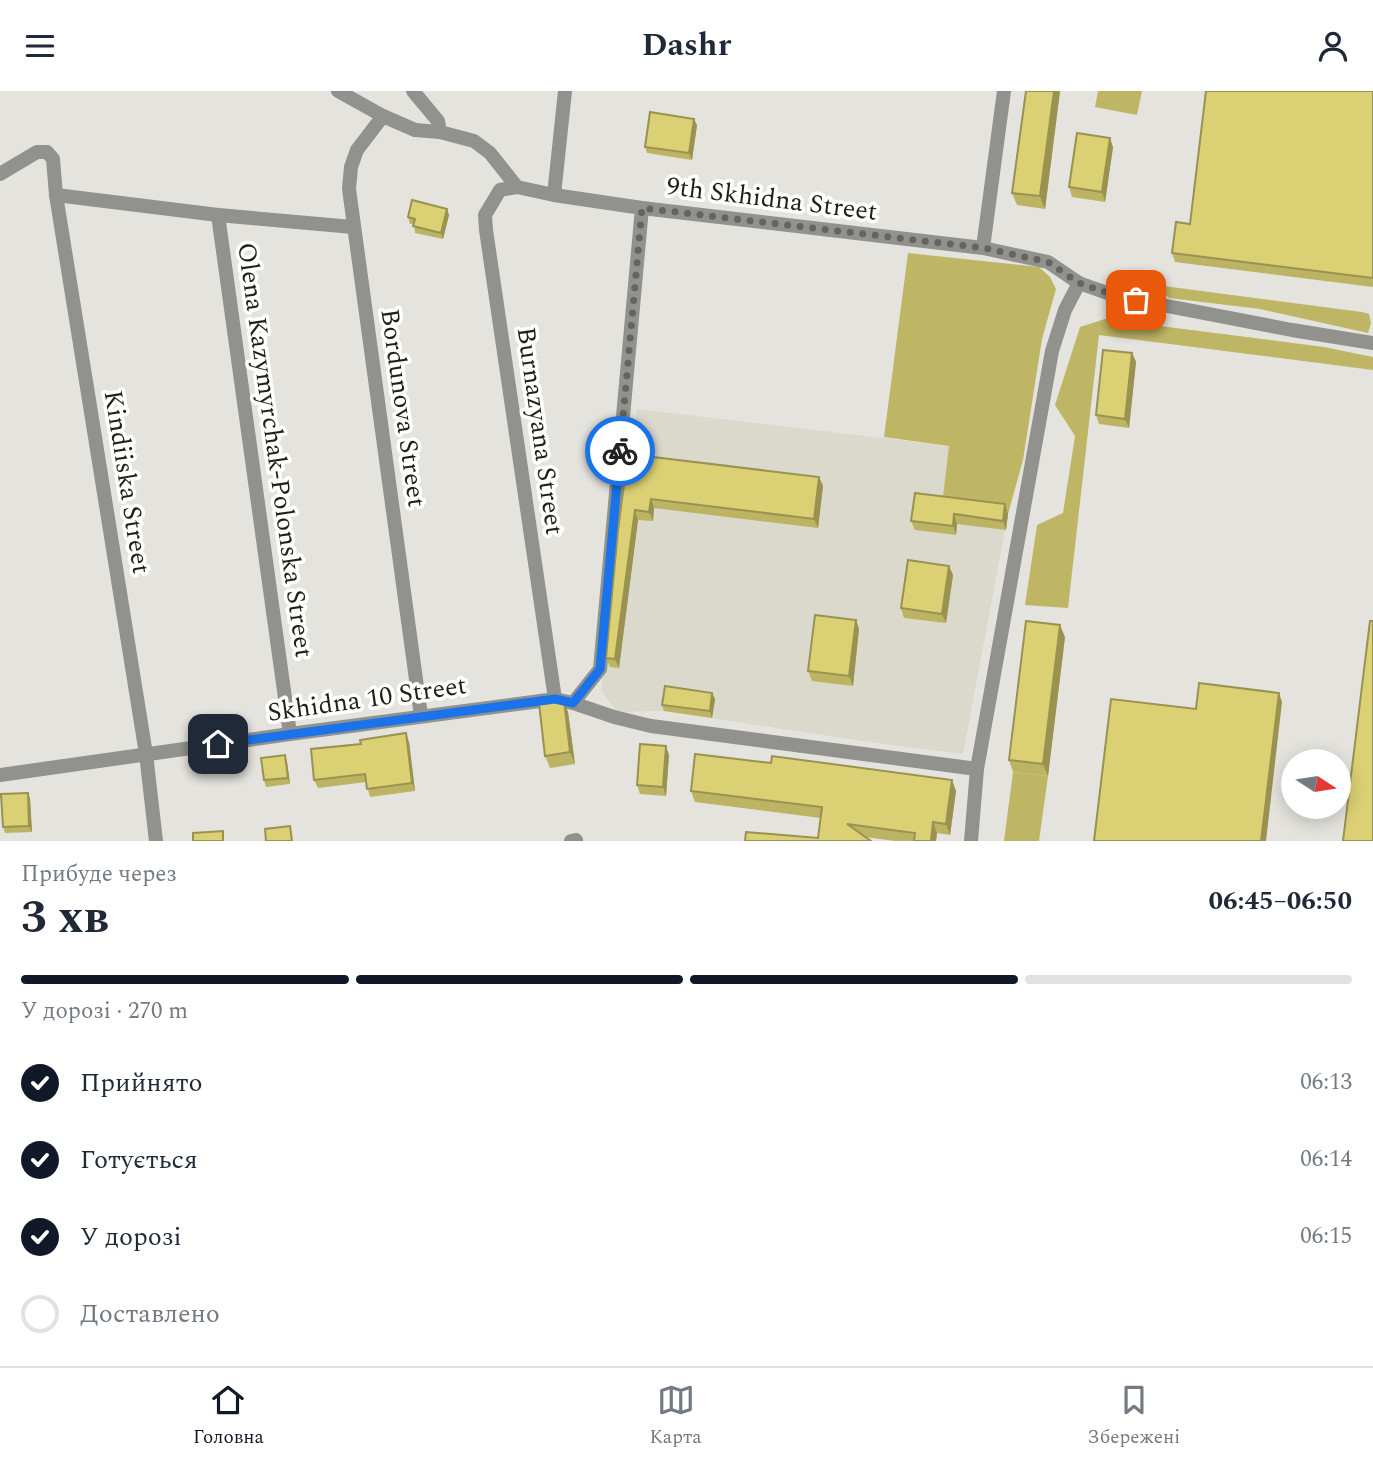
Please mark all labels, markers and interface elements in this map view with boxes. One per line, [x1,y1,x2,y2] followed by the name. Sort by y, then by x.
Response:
[642,21,731,70] text: Dashr
[21,27,59,65] icon: menu
[1314,27,1352,65] icon: person
[664,166,880,232] street label: 9th Skhidna Street
[226,240,324,660] street label: Olena Kazymyrchak-Polonska Street
[1106,270,1166,330] pin
[1117,281,1155,319] icon: bag
[369,306,437,510] street label: Bordunova Street
[506,324,574,538] street label: Burnazyana Street
[93,387,161,577] street label: Kindiiska Street
[585,416,655,486] courier
[601,432,639,470] icon: bike
[265,665,469,733] street label: Skhidna 10 Street
[188,714,248,774] pin
[199,725,237,763] icon: home
[1281,749,1351,819] north arrow
[1281,749,1351,819] map controls
[21,857,177,892] text: Прибуде через
[1208,881,1352,921] text: 06:45–06:50
[21,883,109,953] text: 3 хв
[21,994,188,1029] text: У дорозі · 270 m
[80,1063,202,1103] text: Прийнято
[21,1064,59,1102] icon: check
[1300,1065,1352,1100] text: 06:13
[80,1140,198,1180] text: Готується
[21,1141,59,1179] icon: check
[1300,1142,1352,1177] text: 06:14
[80,1217,182,1257] text: У дорозі
[21,1218,59,1256] icon: check
[1300,1219,1352,1254] text: 06:15
[80,1294,220,1334] text: Доставлено
[193,1381,264,1452] tab: Головна
[650,1381,702,1452] tab: Карта
[1087,1381,1180,1452] tab: Збережені

